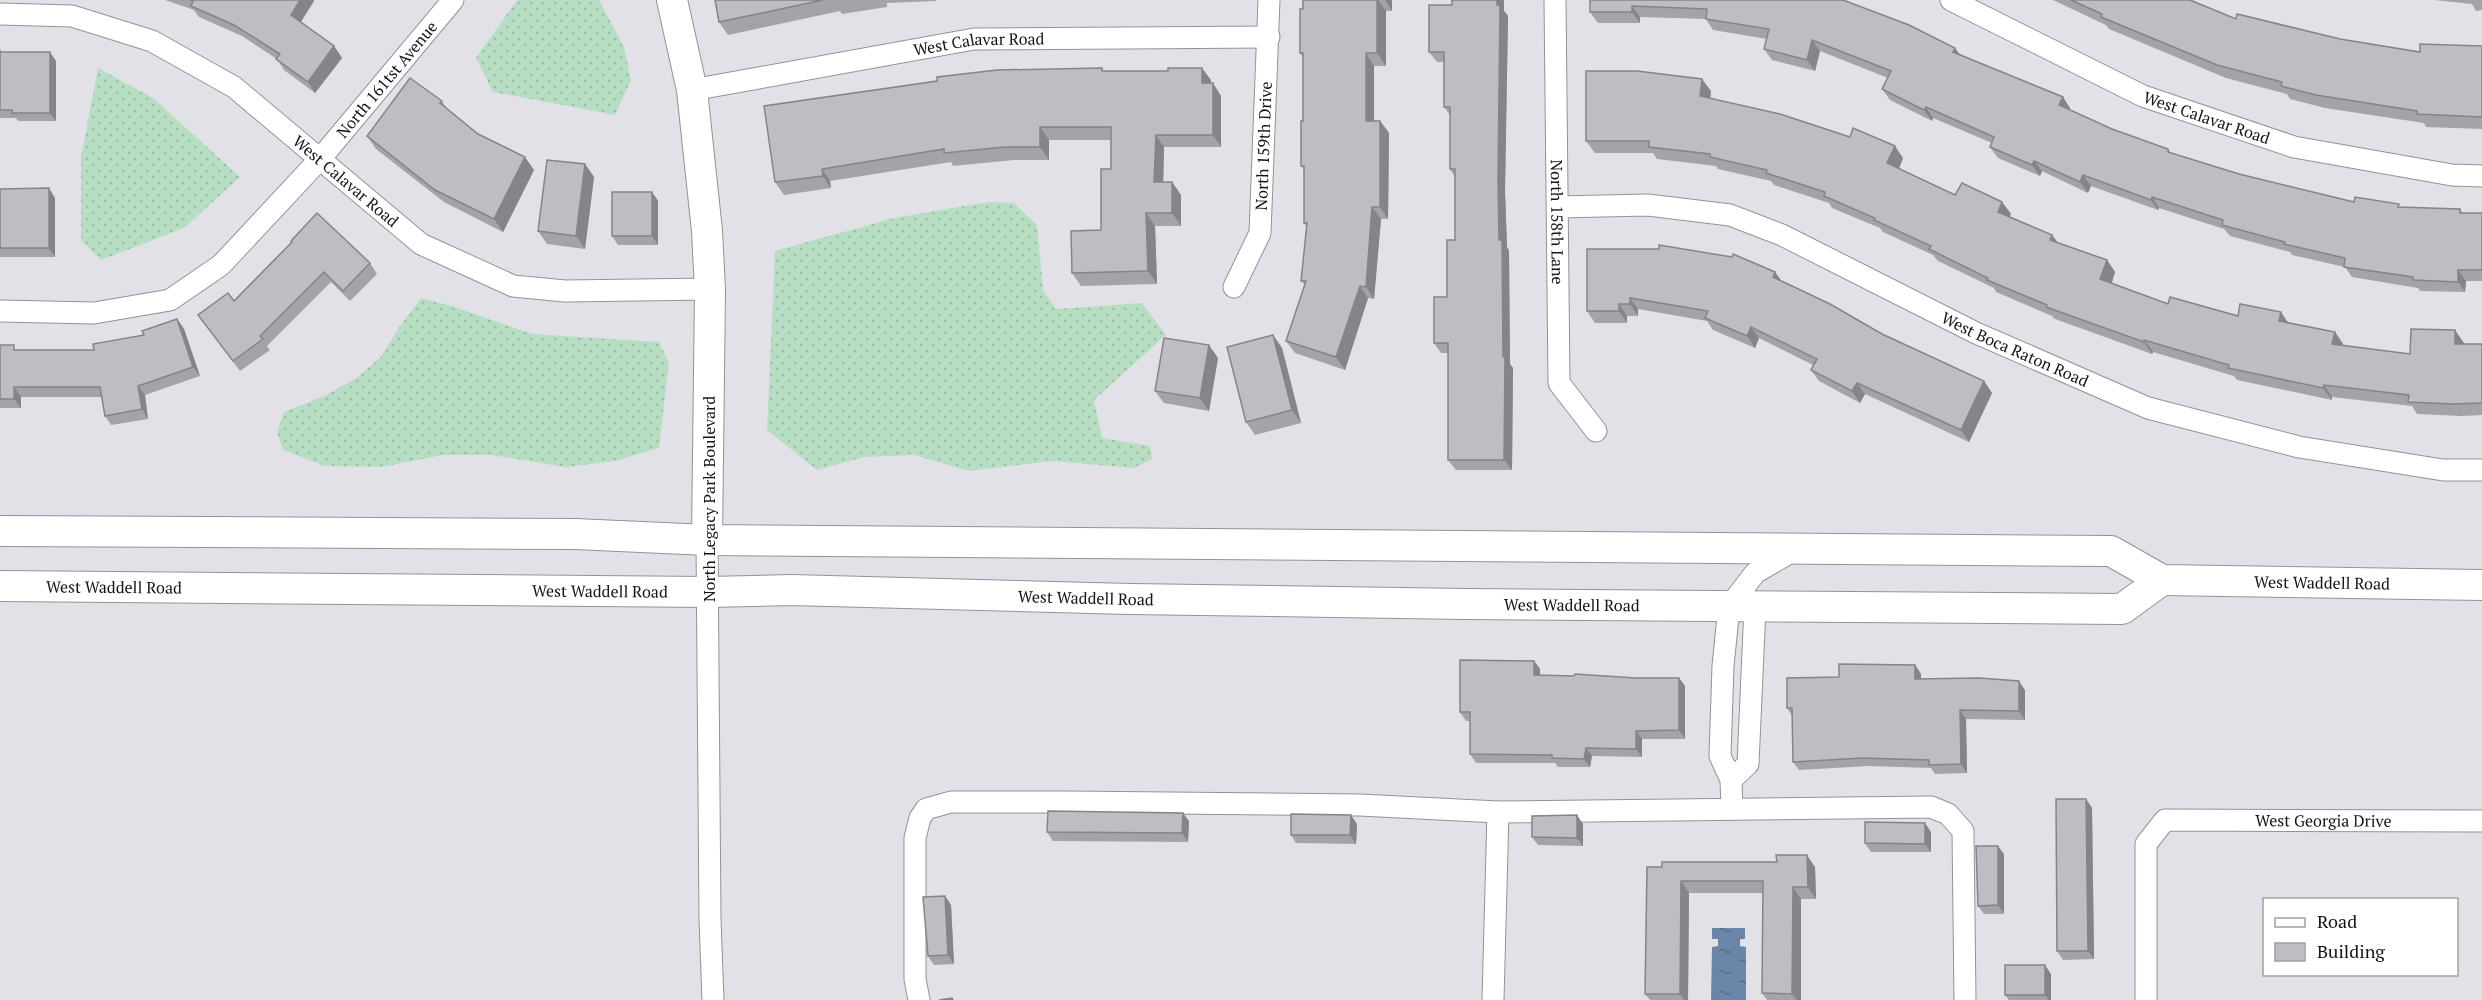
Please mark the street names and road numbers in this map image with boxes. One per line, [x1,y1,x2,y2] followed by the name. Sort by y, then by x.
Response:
[331,16,442,142] street label: North 161tst Avenue
[911,28,1045,61] street label: West Calavar Road
[1250,81,1277,211] street label: North 159th Drive
[2141,86,2273,149] street label: West Calavar Road
[288,130,404,232] street label: West Calavar Road
[1546,159,1569,285] street label: North 158th Lane
[1938,306,2092,392] street label: West Boca Raton Road
[698,396,720,602] street label: North Legacy Park Boulevard
[2254,570,2390,595] street label: West Waddell Road
[46,575,182,599] street label: West Waddell Road
[532,580,668,603] street label: West Waddell Road
[1018,585,1154,610] street label: West Waddell Road
[1504,593,1640,616] street label: West Waddell Road
[2255,809,2392,832] street label: West Georgia Drive

